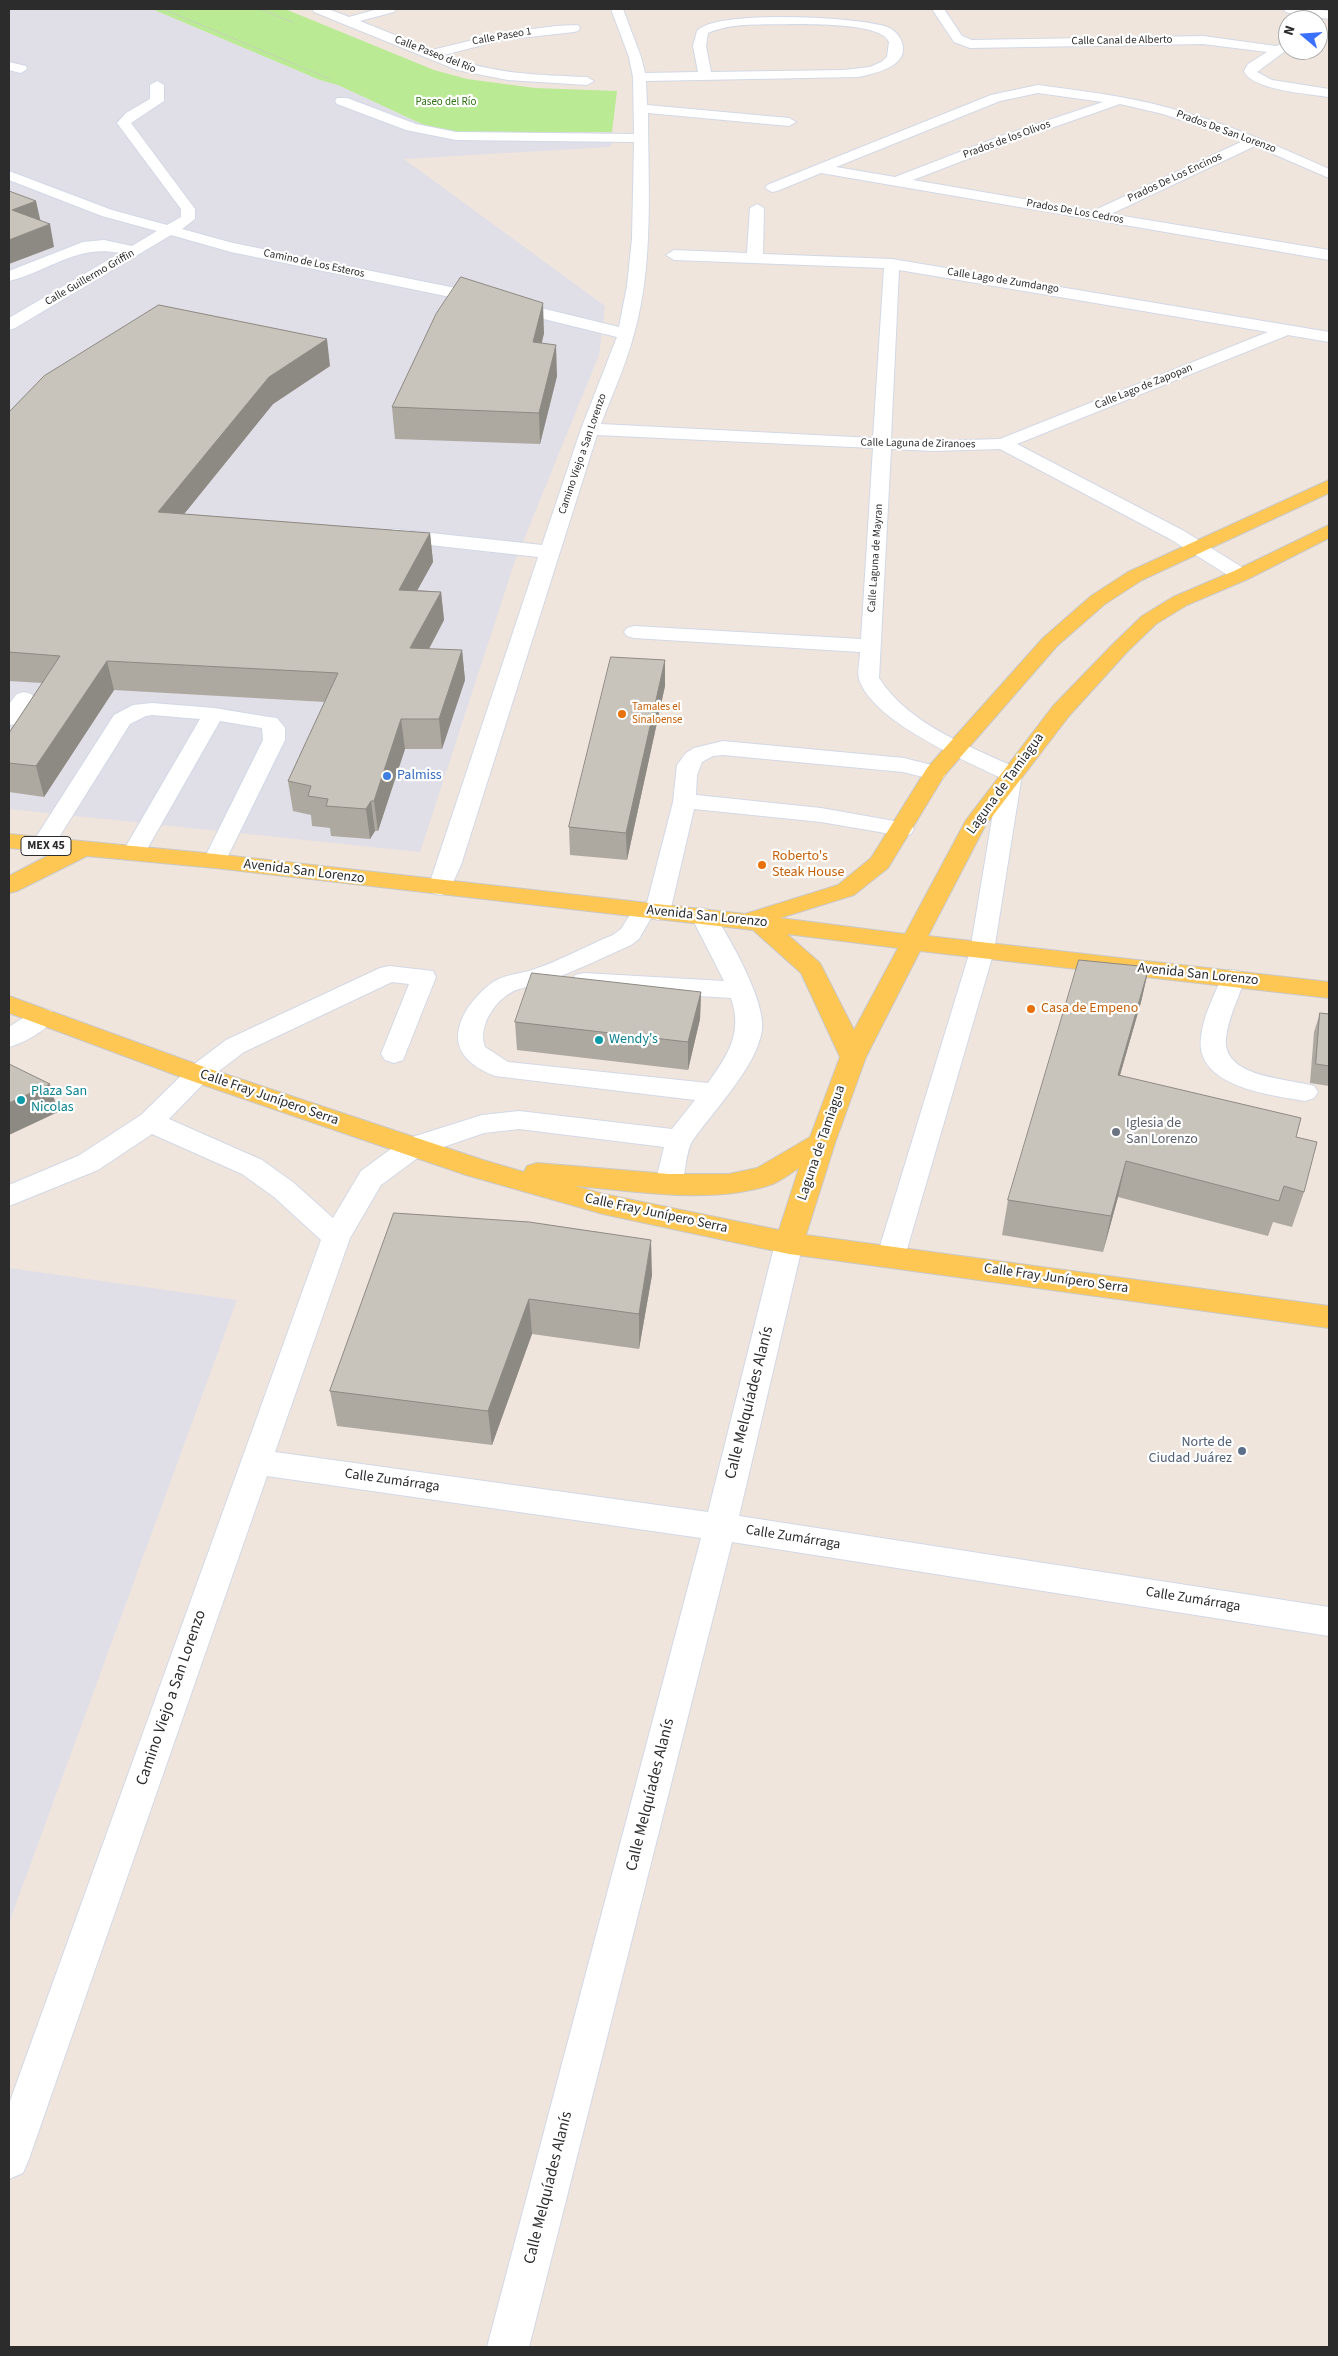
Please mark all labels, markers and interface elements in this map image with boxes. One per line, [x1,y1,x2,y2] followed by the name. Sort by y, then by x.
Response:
[1278,10,1328,60] north arrow
[1279,23,1301,38] text: N
[471,25,533,49] street label: Calle Paseo 1
[392,33,478,77] street label: Calle Paseo del Río
[1071,34,1173,48] street label: Calle Canal de Alberto
[415,96,477,110] park label: Paseo del Río
[1174,108,1278,156] street label: Prados De San Lorenzo
[962,118,1052,162] street label: Prados de los Olivos
[1126,150,1224,206] street label: Prados De Los Encinos
[1025,197,1125,227] street label: Prados De Los Cedros
[43,247,137,309] street label: Calle Guillermo Griffin
[262,247,366,281] street label: Camino de Los Esteros
[946,266,1060,296] street label: Calle Lago de Zumdango
[1093,361,1195,413] street label: Calle Lago de Zapopan
[556,392,610,516] street label: Camino Viejo a San Lorenzo
[860,436,976,452] street label: Calle Laguna de Ziranoes
[866,503,886,613] street label: Calle Laguna de Mayran
[632,701,682,727] place label: Tamales el Sinaloense
[616,708,628,720] marker: Tamales el Sinaloense
[964,730,1048,838] street label: Laguna de Tamiagua
[397,768,442,784] place label: Palmiss
[381,770,393,782] marker: Palmiss
[21,836,71,856] road number: MEX 45
[772,849,844,882] place label: Roberto's Steak House
[243,856,365,888] street label: Avenida San Lorenzo
[756,859,768,871] marker: Roberto's Steak House
[646,902,768,932] street label: Avenida San Lorenzo
[1137,960,1259,990] street label: Avenida San Lorenzo
[1041,1001,1138,1017] place label: Casa de Empeno
[1025,1003,1037,1015] marker: Casa de Empeno
[609,1032,658,1048] place label: Wendy's
[593,1034,605,1046] marker: Wendy's
[197,1066,341,1130] street label: Calle Fray Junípero Serra
[794,1083,850,1203] street label: Laguna de Tamiagua
[31,1084,87,1116] place label: Plaza San Nicolas
[15,1094,27,1106] marker: Plaza San Nicolas
[1126,1116,1198,1148] place label: Iglesia de San Lorenzo
[1110,1126,1122,1138] marker: Iglesia de San Lorenzo
[583,1191,729,1237] street label: Calle Fray Junípero Serra
[983,1261,1129,1297] street label: Calle Fray Junípero Serra
[722,1325,778,1481] street label: Calle Melquíades Alanís
[1149,1435,1232,1468] place label: Norte de Ciudad Juárez
[1236,1445,1248,1457] marker: Norte de Ciudad Juárez
[343,1466,441,1496] street label: Calle Zumárraga
[744,1522,842,1554] street label: Calle Zumárraga
[1144,1584,1242,1616] street label: Calle Zumárraga
[133,1608,211,1788] street label: Camino Viejo a San Lorenzo
[623,1717,679,1873] street label: Calle Melquíades Alanís
[521,2110,577,2266] street label: Calle Melquíades Alanís

